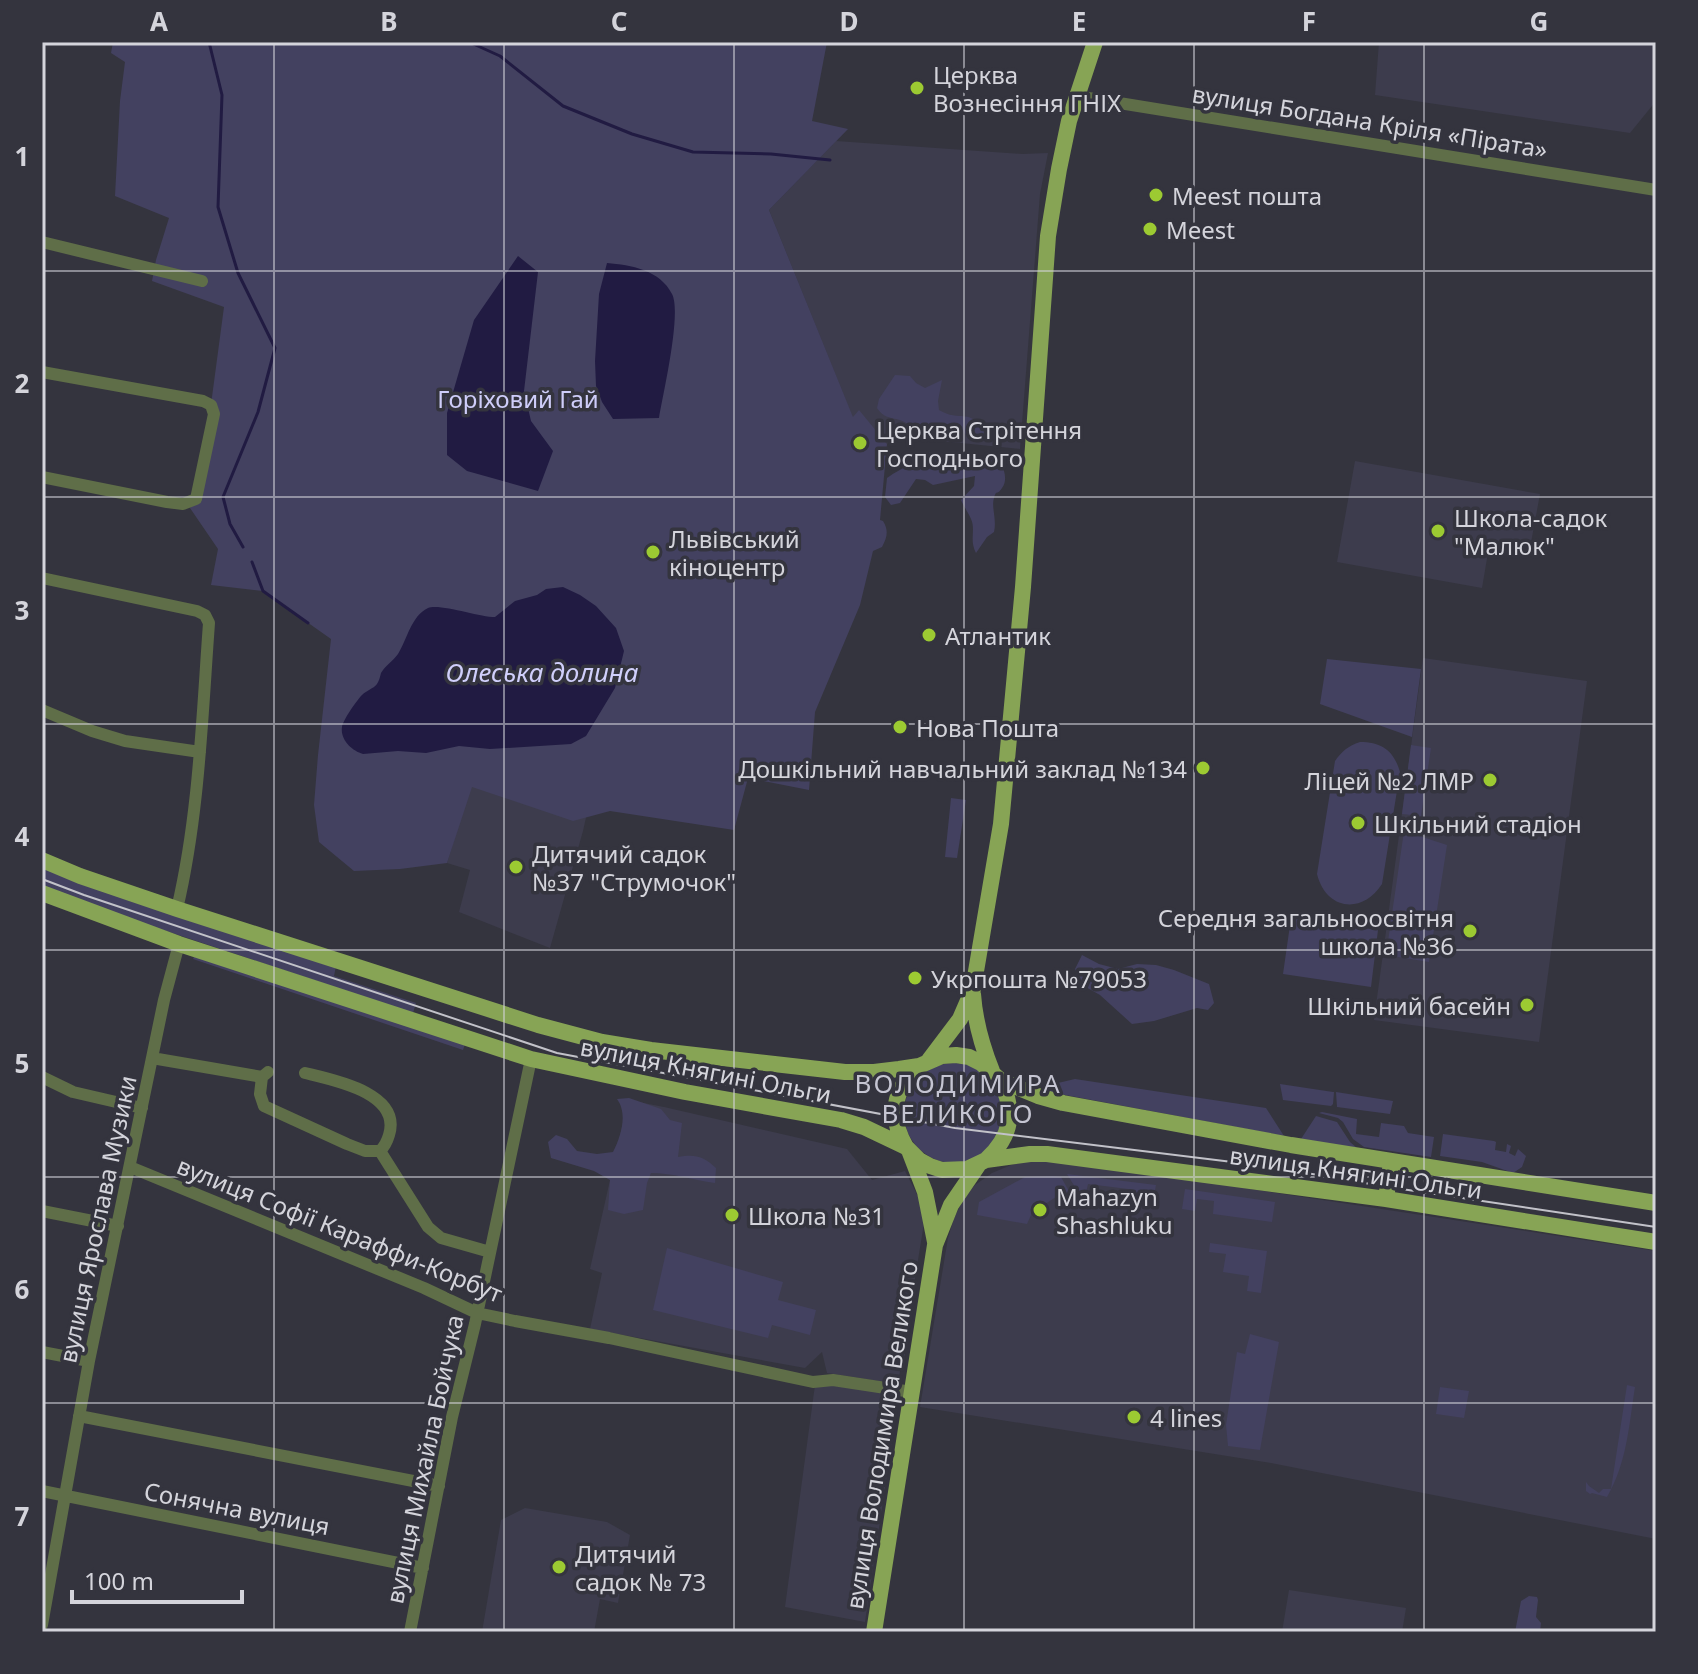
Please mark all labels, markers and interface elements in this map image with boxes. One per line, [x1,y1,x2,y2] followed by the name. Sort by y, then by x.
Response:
[150,3,168,39] text: A
[380,3,398,39] text: B
[611,3,627,39] text: C
[839,3,859,39] text: D
[1072,3,1086,39] text: E
[1302,3,1316,39] text: F
[1530,3,1548,39] text: G
[933,58,1121,119] place label: Церква Вознесіння ГНІХ
[1190,77,1550,165] street label: вулиця Богдана Кріля «Пірата»
[908,79,926,97] marker: Церква Вознесіння ГНІХ
[15,138,29,174] text: 1
[1172,179,1322,212] place label: Meest пошта
[1147,186,1165,204] marker: Meest пошта
[1166,213,1235,246] place label: Meest
[1141,220,1159,238] marker: Meest
[15,365,30,401] text: 2
[437,382,599,415] park label: Горіховий Гай
[876,413,1082,474] place label: Церква Стрітення Господнього
[851,434,869,452] marker: Церква Стрітення Господнього
[1454,501,1608,562] place label: Школа-садок "Малюк"
[669,522,800,583] place label: Львівський кіноцентр
[1429,522,1447,540] marker: Школа-садок "Малюк"
[644,543,662,561] marker: Львівський кіноцентр
[15,592,29,628] text: 3
[945,619,1051,652] place label: Атлантик
[920,626,938,644] marker: Атлантик
[446,654,639,690] water label: Олеська долина
[916,711,1059,744] place label: Нова Пошта
[891,718,909,736] marker: Нова Пошта
[738,752,1187,785] place label: Дошкільний навчальний заклад №134
[1194,759,1212,777] marker: Дошкільний навчальний заклад №134
[1305,764,1474,797] place label: Ліцей №2 ЛМР
[1481,771,1499,789] marker: Ліцей №2 ЛМР
[1374,807,1582,840] place label: Шкільний стадіон
[1349,814,1367,832] marker: Шкільний стадіон
[15,818,30,854] text: 4
[532,837,736,898] place label: Дитячий садок №37 "Струмочок"
[507,858,525,876] marker: Дитячий садок №37 "Струмочок"
[1158,901,1454,962] place label: Середня загальноосвітня школа №36
[1461,922,1479,940] marker: Середня загальноосвітня школа №36
[931,962,1147,995] place label: Укрпошта №79053
[906,969,924,987] marker: Укрпошта №79053
[1307,989,1511,1022] place label: Шкільний басейн
[1518,996,1536,1014] marker: Шкільний басейн
[578,1029,834,1111] street label: вулиця Княгині Ольги
[15,1045,29,1081] text: 5
[855,1065,1061,1131] district label: ВОЛОДИМИРА ВЕЛИКОГО
[50,1072,144,1366] street label: вулиця Ярослава Музики
[1228,1138,1484,1206] street label: вулиця Княгині Ольги
[172,1148,508,1310] street label: вулиця Софії Караффи-Корбут
[1056,1180,1172,1241] place label: Mahazyn Shashluku
[748,1199,885,1232] place label: Школа №31
[1031,1201,1049,1219] marker: Mahazyn Shashluku
[723,1206,741,1224] marker: Школа №31
[837,1259,925,1611] street label: вулиця Володимира Великого
[15,1271,30,1307] text: 6
[377,1312,471,1606] street label: вулиця Михайла Бойчука
[1150,1401,1222,1434] place label: 4 lines
[1125,1408,1143,1426] marker: 4 lines
[141,1474,333,1542] street label: Сонячна вулиця
[15,1498,30,1534] text: 7
[575,1537,706,1598] place label: Дитячий садок № 73
[72,1554,242,1604] scale bar
[550,1558,568,1576] marker: Дитячий садок № 73
[84,1564,154,1597] text: 100 m

